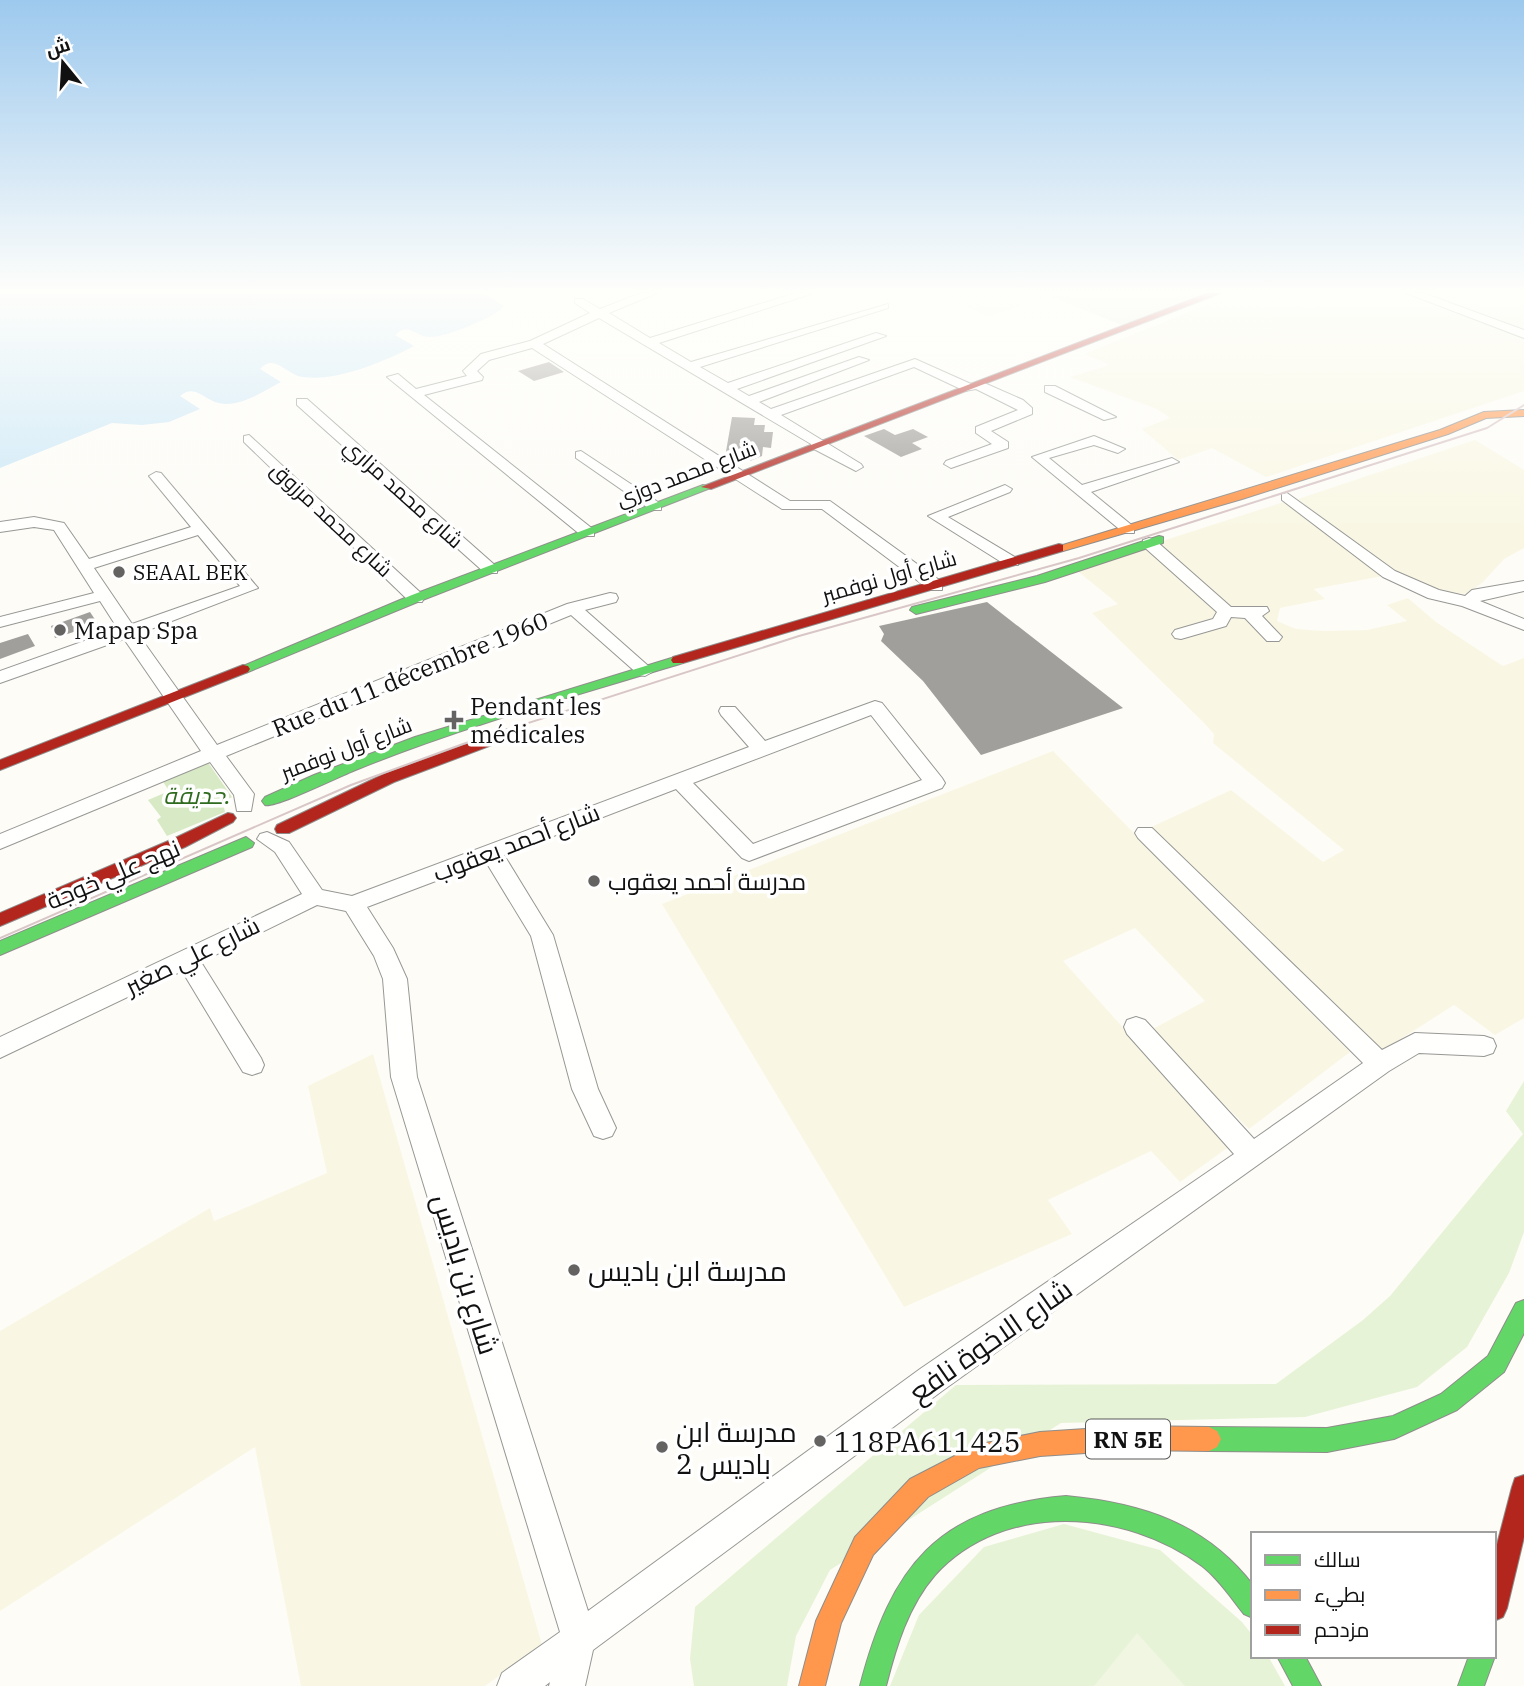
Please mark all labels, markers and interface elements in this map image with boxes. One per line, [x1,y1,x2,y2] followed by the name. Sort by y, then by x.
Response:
[28,28,98,98] north arrow
[42,32,73,62] text: ش
[336,432,470,556] street label: شارع محمد مزاري
[612,433,761,515] street label: شارع محمد دوزي
[264,455,399,583] street label: شارع محمد مرزوق
[818,543,960,610] street label: شارع أول نوفمبر
[133,558,248,586] place label: SEAAL BEK
[111,564,127,580] marker: SEAAL BEK
[267,604,553,744] street label: Rue du 11 décembre 1960
[74,614,198,646] place label: Mapap Spa
[52,622,68,638] marker: Mapap Spa
[470,690,602,750] place label: Pendant les médicales
[275,710,416,787] street label: شارع أول نوفمبر
[444,710,464,730] marker: Pendant les médicales
[163,779,231,811] park label: حديقة.
[428,795,604,889] street label: شارع أحمد يعقوب
[41,831,186,920] street label: نهج علي خوجة
[608,865,806,897] place label: مدرسة أحمد يعقوب
[586,873,602,889] marker: مدرسة أحمد يعقوب
[117,909,267,1006] street label: شارع علي صغير
[423,1189,508,1359] street label: شارع بن باديس
[588,1252,787,1289] place label: مدرسة ابن باديس
[566,1262,582,1278] marker: مدرسة ابن باديس
[901,1270,1080,1411] street label: شارع الاخوة نافع
[676,1413,797,1482] place label: مدرسة ابن باديس 2
[1086,1420,1170,1458] road number: RN 5E
[834,1423,1021,1460] place label: 118PA611425
[812,1433,828,1449] marker: 118PA611425
[654,1439,670,1455] marker: مدرسة ابن باديس 2
[1251,1532,1496,1658] legend
[1314,1545,1361,1573] text: سالك
[1314,1580,1365,1611] text: بطيء
[1314,1615,1369,1644] text: مزدحم

